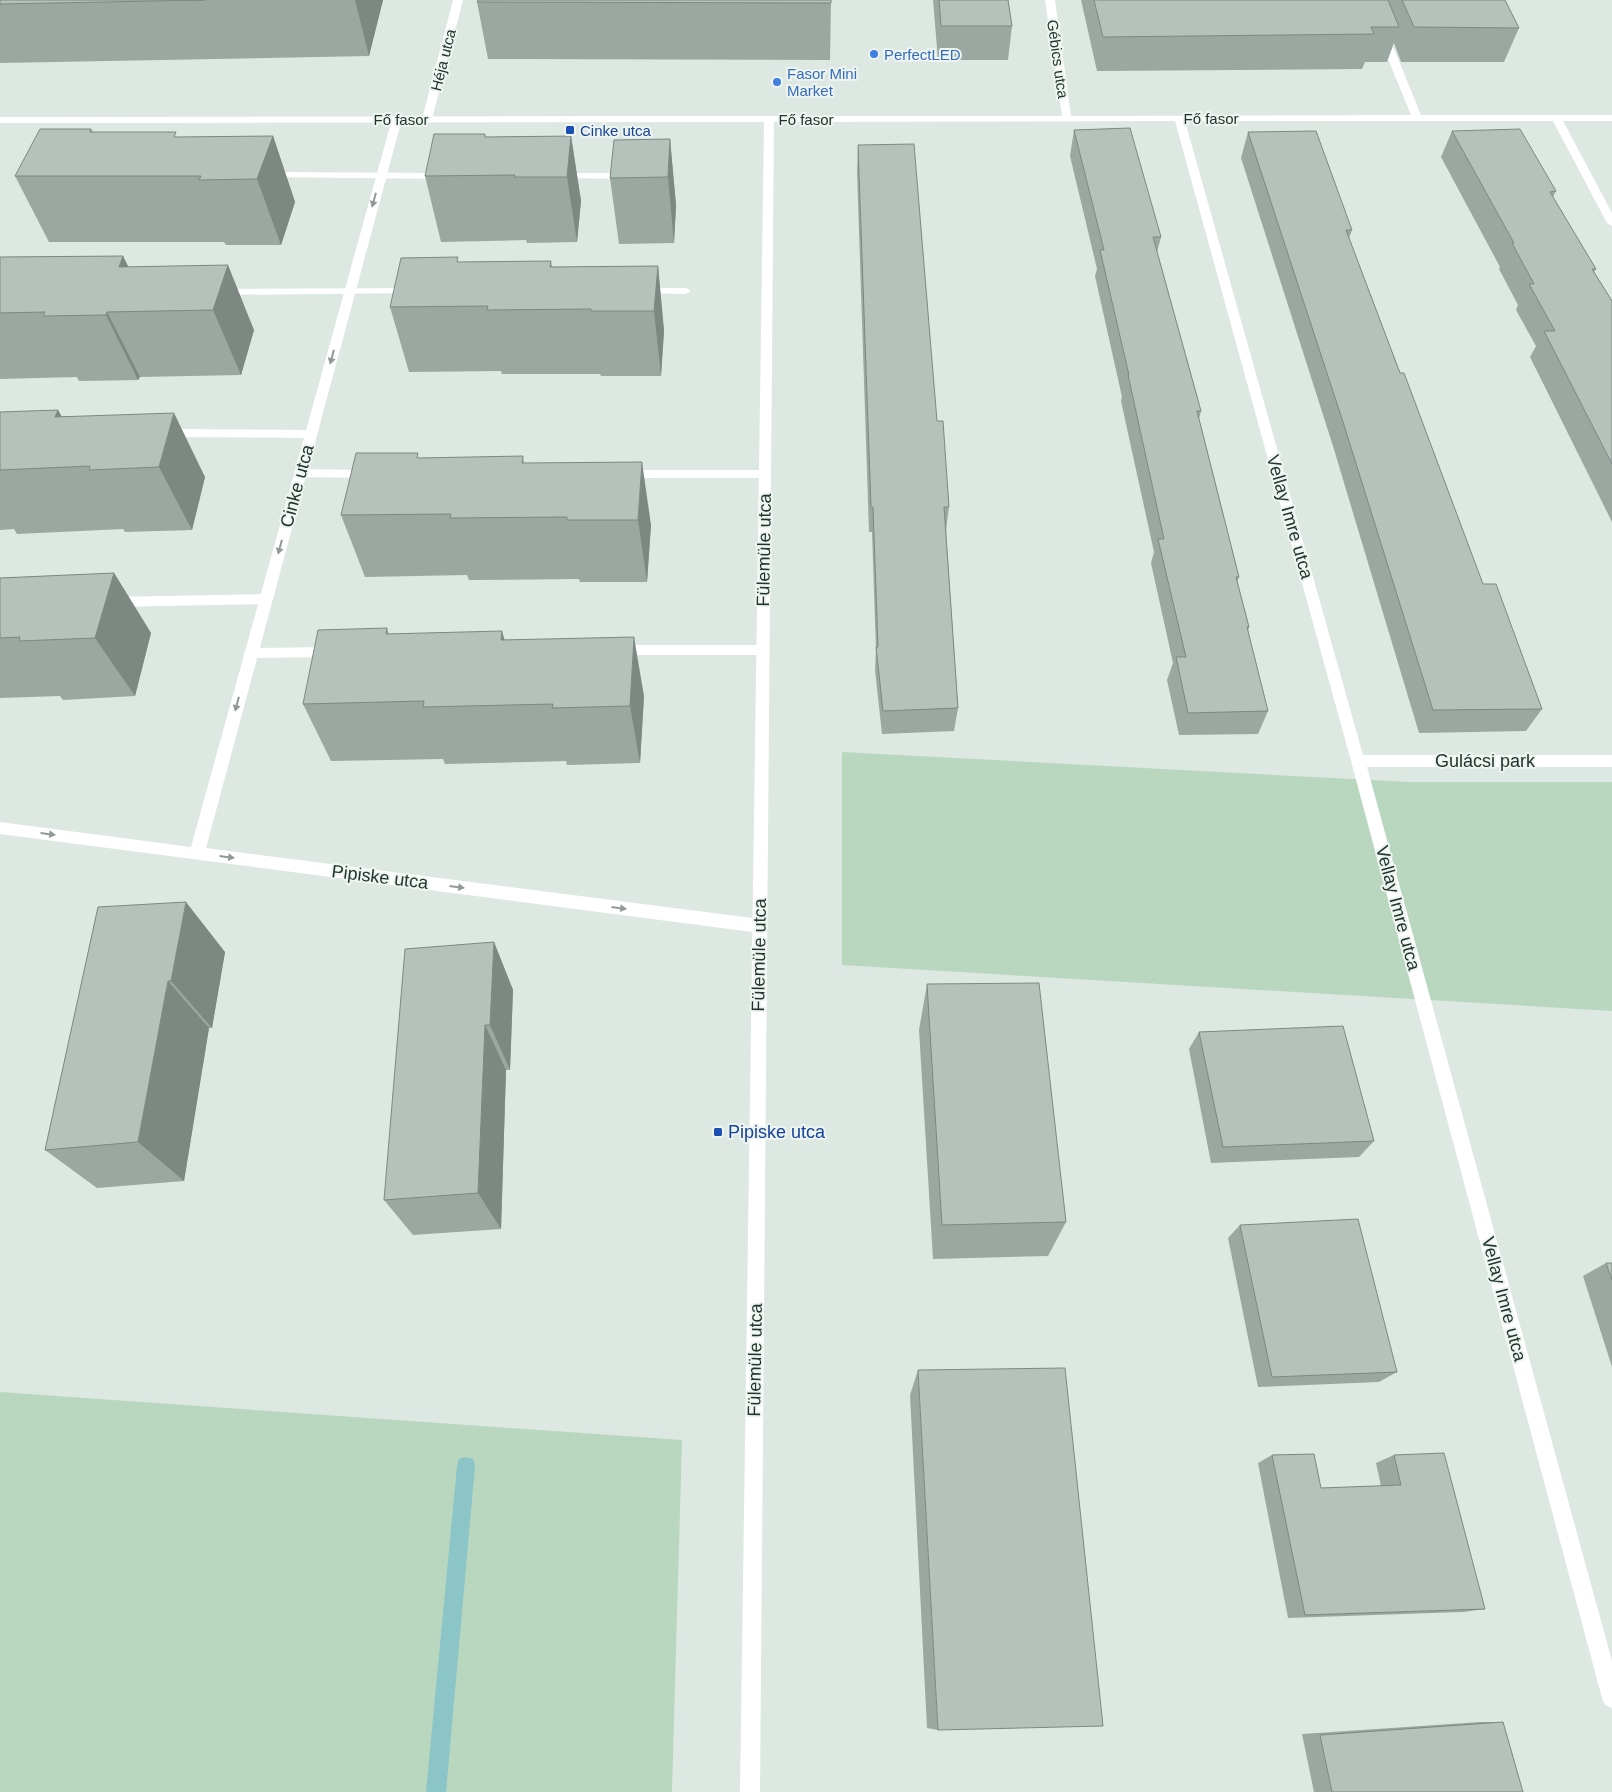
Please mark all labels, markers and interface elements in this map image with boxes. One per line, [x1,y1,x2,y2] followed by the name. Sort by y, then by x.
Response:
[1044,19,1072,100] street label: Gébics utca
[427,27,459,93] street label: Héja utca
[884,46,961,63] place label: PerfectLED
[868,48,880,60] marker: PerfectLED
[787,65,857,99] place label: Fasor Mini Market
[771,76,783,88] marker: Fasor Mini Market
[1183,110,1239,127] street label: Fő fasor
[373,111,429,128] street label: Fő fasor
[778,111,834,128] street label: Fő fasor
[580,122,652,139] place label: Cinke utca
[564,124,576,136] marker: Cinke utca
[370,192,378,207] one-way arrow
[328,349,336,364] one-way arrow
[276,441,318,530] street label: Cinke utca
[1263,453,1318,582] street label: Vellay Imre utca
[753,492,775,607] street label: Fülemüle utca
[276,540,284,555] one-way arrow
[233,697,241,712] one-way arrow
[1435,751,1536,771] street label: Gulácsi park
[41,830,57,838] one-way arrow
[1372,844,1424,973] street label: Vellay Imre utca
[219,853,235,861] one-way arrow
[331,861,430,893] street label: Pipiske utca
[450,883,466,891] one-way arrow
[748,897,770,1012] street label: Fülemüle utca
[611,904,627,912] one-way arrow
[728,1122,826,1142] place label: Pipiske utca
[712,1126,724,1138] marker: Pipiske utca
[1478,1235,1530,1364] street label: Vellay Imre utca
[744,1302,766,1417] street label: Fülemüle utca

